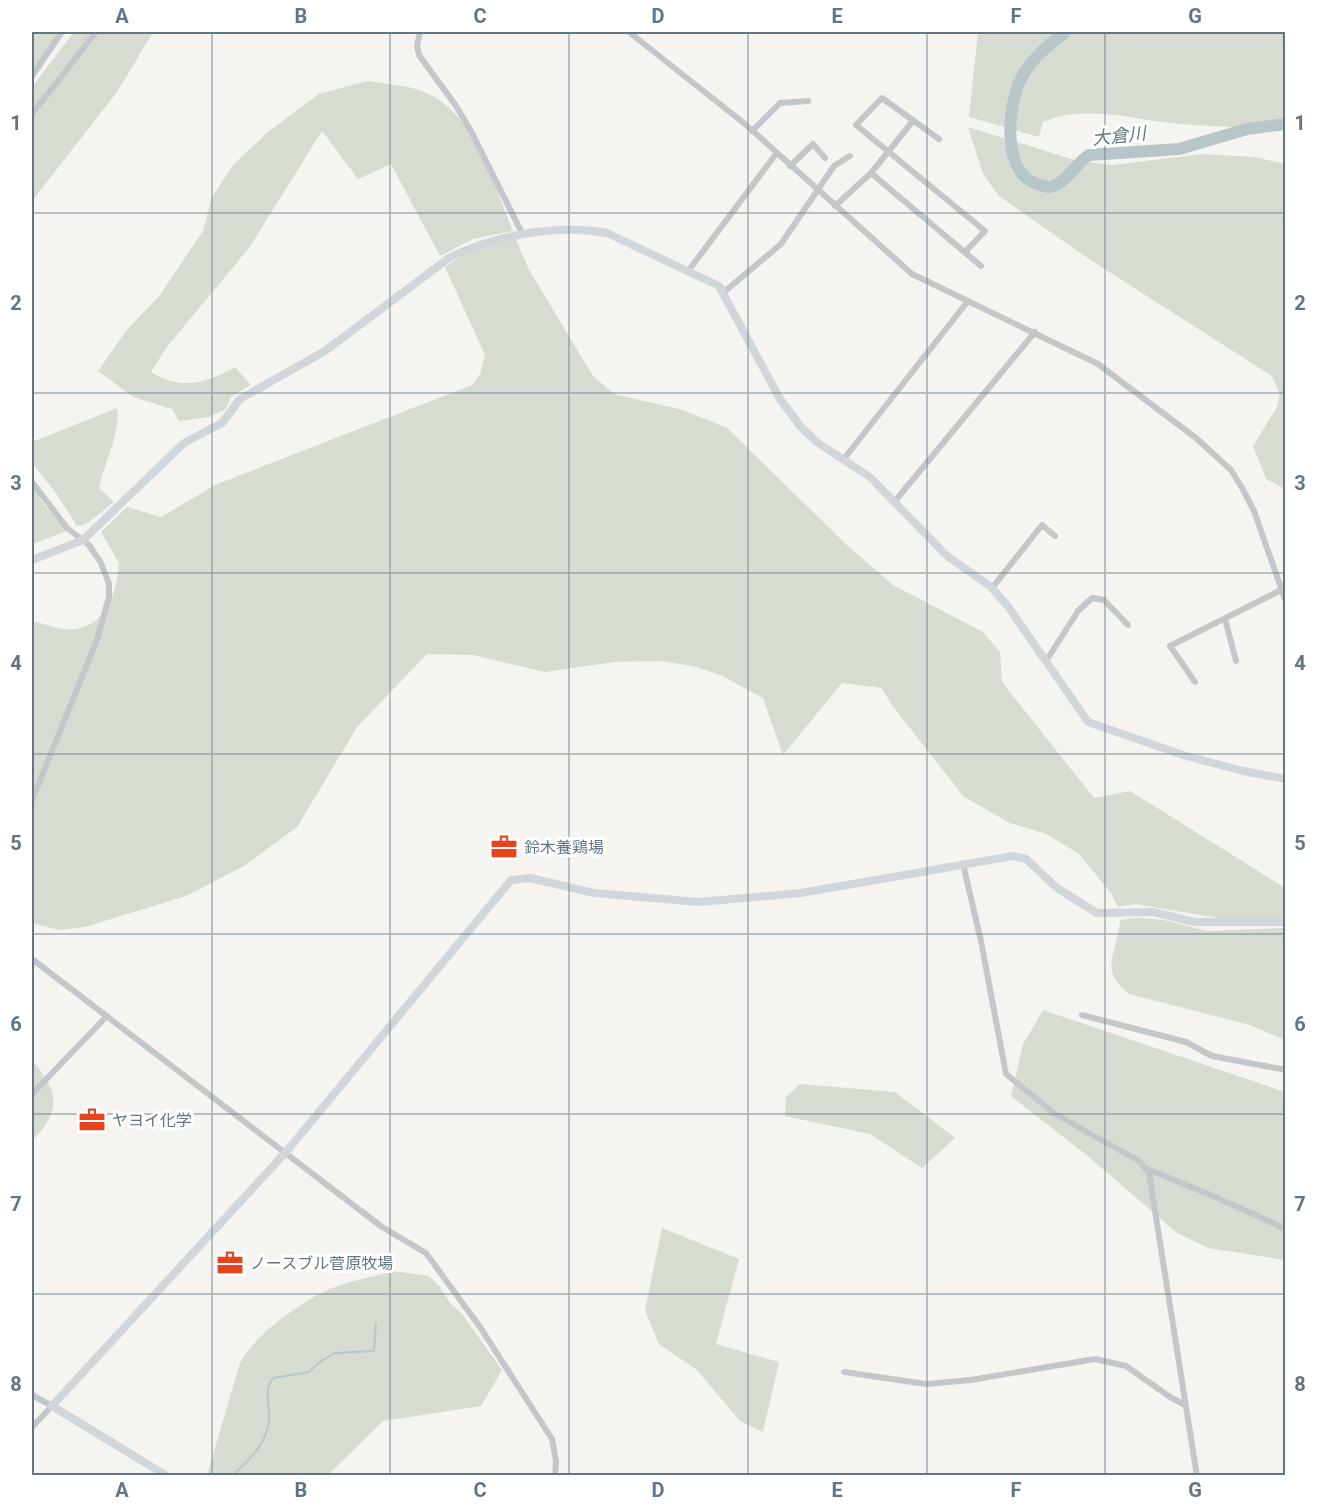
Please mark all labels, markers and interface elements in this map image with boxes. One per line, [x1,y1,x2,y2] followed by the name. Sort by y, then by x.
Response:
[115,4,129,28] text: A
[295,4,307,28] text: B
[473,4,487,28] text: C
[652,4,665,28] text: D
[831,4,843,28] text: E
[1011,4,1022,28] text: F
[1188,4,1202,28] text: G
[10,111,22,135] text: 1
[1294,111,1306,135] text: 1
[1091,122,1149,149] water label: 大倉川
[10,291,22,315] text: 2
[1294,291,1306,315] text: 2
[10,471,22,495] text: 3
[1294,471,1306,495] text: 3
[10,651,22,675] text: 4
[1294,651,1306,675] text: 4
[10,831,22,855] text: 5
[1294,831,1306,855] text: 5
[489,832,519,862] office icon: 鈴木養鶏場
[524,838,604,857] place label: 鈴木養鶏場
[10,1012,22,1036] text: 6
[1294,1012,1306,1036] text: 6
[77,1105,107,1135] office icon: ヤヨイ化学
[112,1111,192,1130] place label: ヤヨイ化学
[10,1192,22,1216] text: 7
[1294,1192,1306,1216] text: 7
[215,1248,245,1278] office icon: ノースブル菅原牧場
[250,1254,393,1273] place label: ノースブル菅原牧場
[10,1372,22,1396] text: 8
[1294,1372,1306,1396] text: 8
[115,1478,129,1502] text: A
[295,1478,307,1502] text: B
[473,1478,487,1502] text: C
[652,1478,665,1502] text: D
[831,1478,843,1502] text: E
[1011,1478,1022,1502] text: F
[1188,1478,1202,1502] text: G

